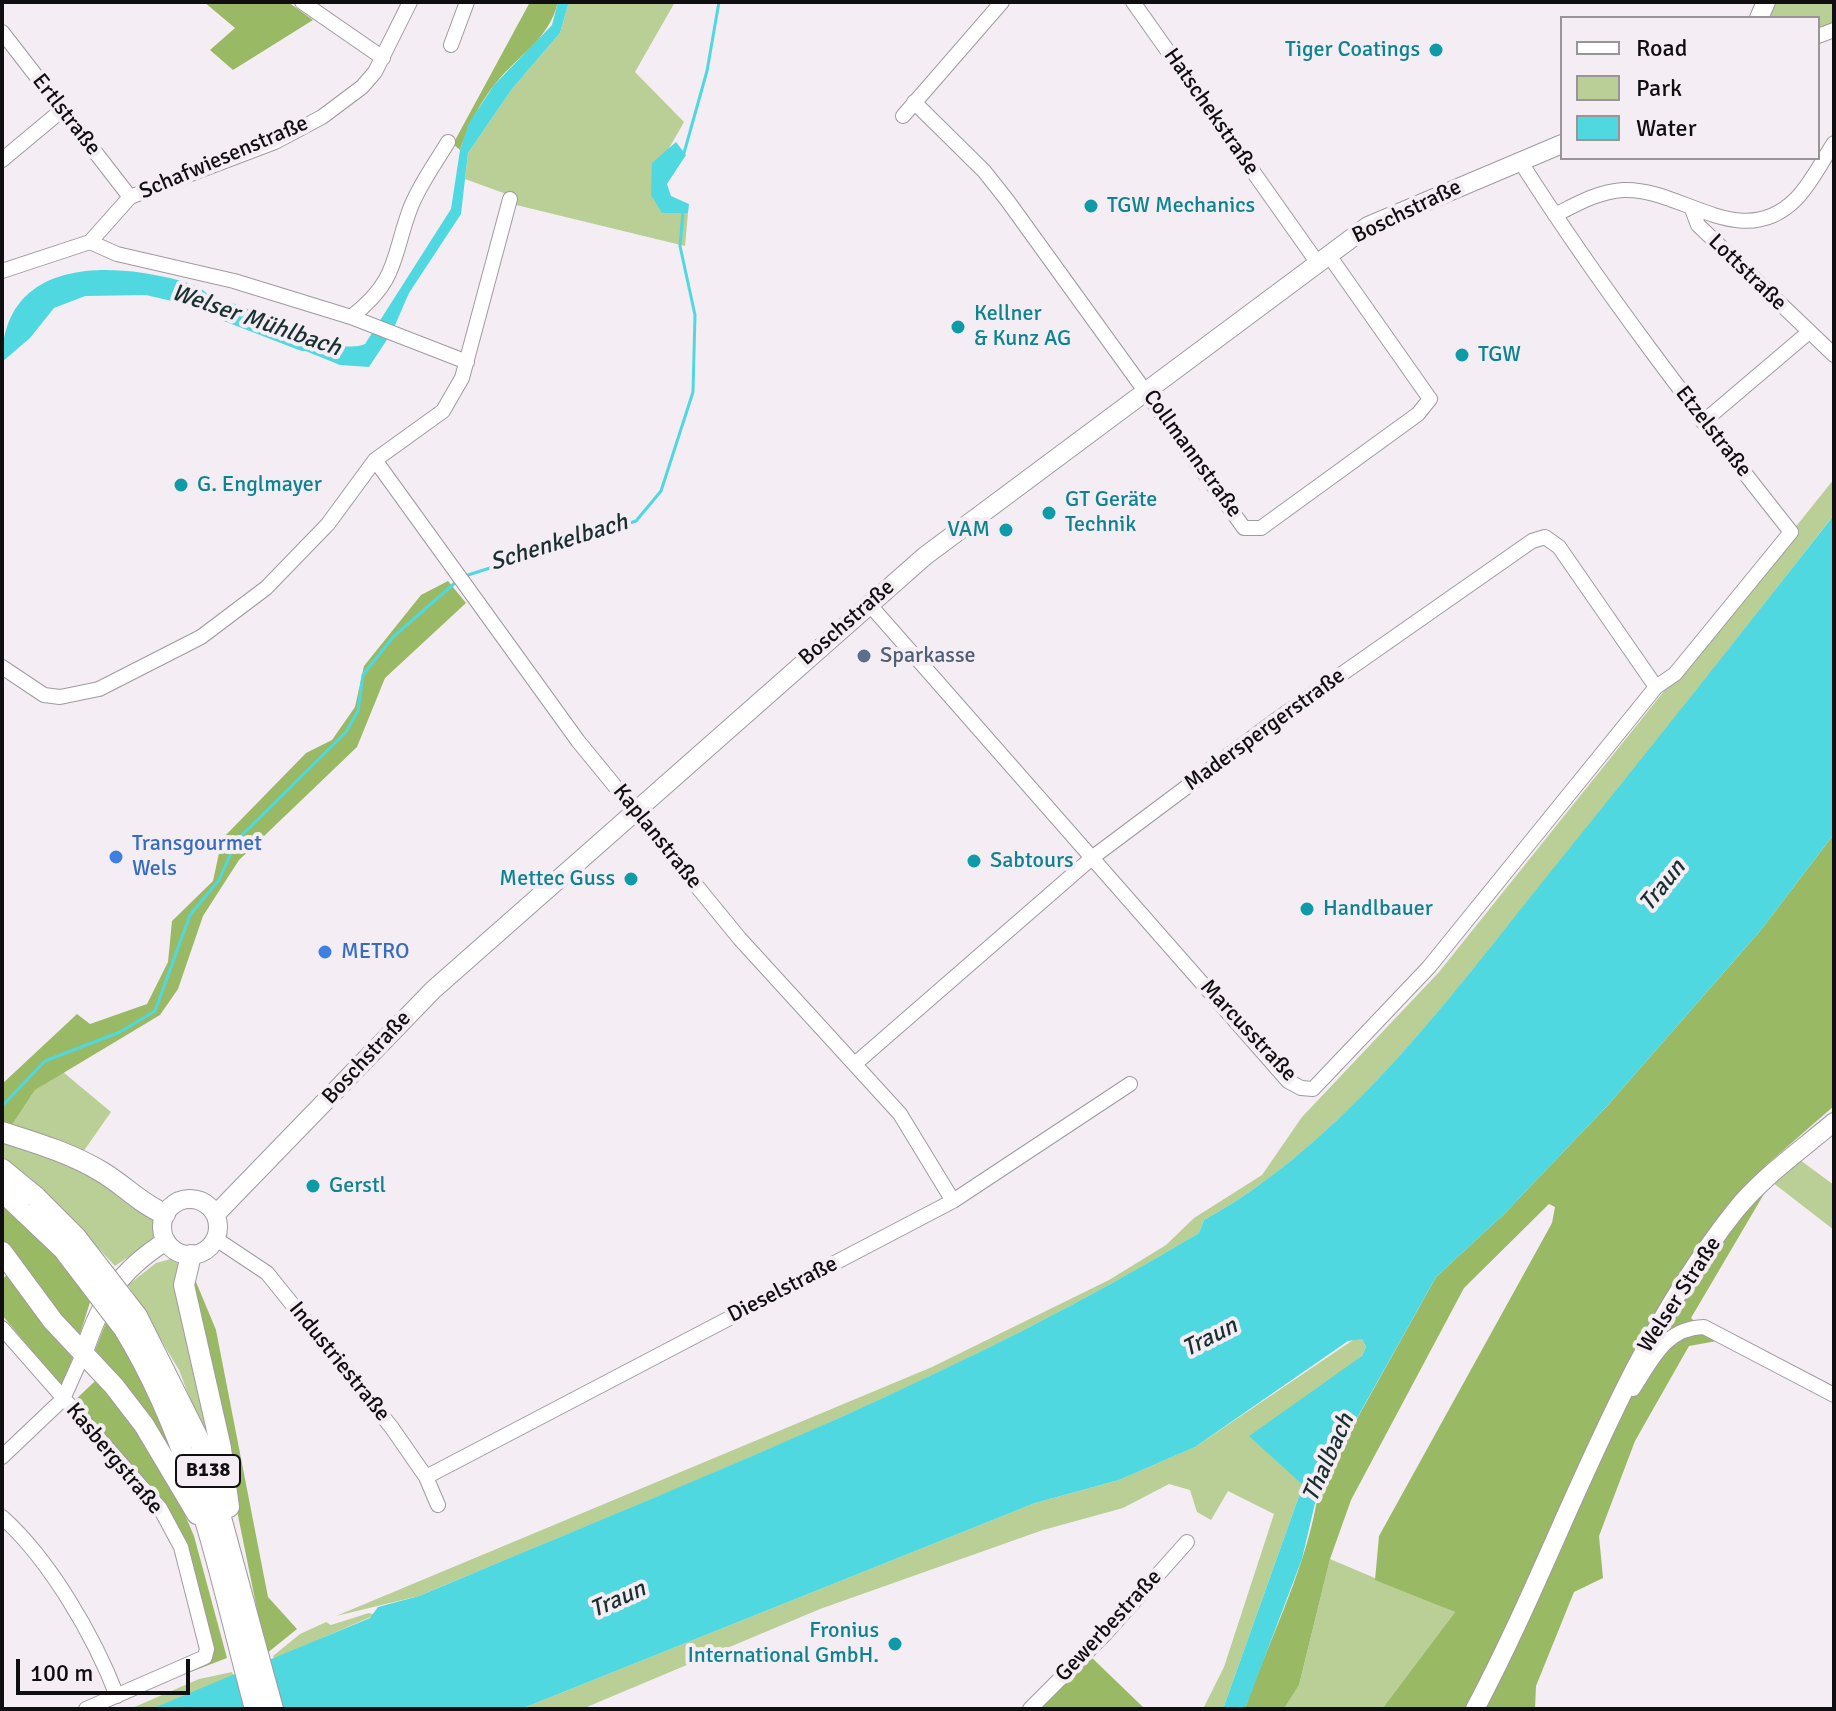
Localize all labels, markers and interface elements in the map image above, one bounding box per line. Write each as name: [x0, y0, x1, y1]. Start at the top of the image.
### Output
legend: [1560, 16, 1820, 160]
text: Road: [1636, 33, 1687, 63]
place label: Tiger Coatings: [1285, 37, 1420, 63]
marker: Tiger Coatings: [1427, 41, 1445, 59]
street label: Hatschekstraße: [1158, 44, 1264, 180]
street label: Ertlstraße: [26, 69, 106, 161]
text: Park: [1636, 73, 1682, 103]
street label: Schafwiesenstraße: [136, 111, 312, 205]
text: Water: [1636, 113, 1696, 143]
street label: Boschstraße: [1348, 174, 1466, 250]
place label: TGW Mechanics: [1107, 193, 1255, 219]
marker: TGW Mechanics: [1082, 197, 1100, 215]
street label: Lottstraße: [1702, 229, 1792, 317]
water label: Welser Mühlbach: [168, 279, 344, 363]
place label: Kellner & Kunz AG: [974, 301, 1071, 352]
marker: Kellner & Kunz AG: [949, 318, 967, 336]
place label: TGW: [1478, 342, 1521, 368]
marker: TGW: [1453, 346, 1471, 364]
street label: Etzelstraße: [1669, 381, 1757, 483]
street label: Collmannstraße: [1137, 385, 1247, 523]
place label: G. Englmayer: [197, 472, 322, 498]
marker: G. Englmayer: [172, 476, 190, 494]
place label: GT Geräte Technik: [1065, 487, 1157, 538]
marker: GT Geräte Technik: [1040, 504, 1058, 522]
water label: Schenkelbach: [487, 508, 631, 578]
place label: VAM: [947, 517, 990, 543]
marker: VAM: [997, 521, 1015, 539]
street label: Boschstraße: [794, 574, 900, 672]
place label: Sparkasse: [880, 643, 976, 669]
marker: Sparkasse: [855, 647, 873, 665]
street label: Maderspergerstraße: [1180, 663, 1350, 797]
street label: Kaplanstraße: [607, 779, 707, 895]
place label: Transgourmet Wels: [132, 831, 262, 882]
marker: Transgourmet Wels: [107, 848, 125, 866]
place label: Sabtours: [990, 848, 1074, 874]
marker: Sabtours: [965, 852, 983, 870]
water label: Traun: [1634, 855, 1692, 917]
place label: Mettec Guss: [499, 866, 615, 892]
marker: Mettec Guss: [622, 870, 640, 888]
place label: Handlbauer: [1323, 896, 1433, 922]
marker: Handlbauer: [1298, 900, 1316, 918]
place label: METRO: [341, 939, 409, 965]
marker: METRO: [316, 943, 334, 961]
street label: Marcusstraße: [1194, 975, 1302, 1087]
street label: Boschstraße: [317, 1006, 417, 1110]
place label: Gerstl: [329, 1173, 386, 1199]
marker: Gerstl: [304, 1177, 322, 1195]
street label: Welser Straße: [1633, 1232, 1727, 1358]
street label: Dieselstraße: [724, 1251, 842, 1329]
street label: Industriestraße: [283, 1297, 395, 1427]
water label: Traun: [1178, 1312, 1242, 1364]
street label: Kasbergstraße: [60, 1398, 168, 1520]
water label: Thalbach: [1297, 1410, 1361, 1506]
road number: B138: [176, 1455, 240, 1487]
street label: Gewerbestraße: [1050, 1565, 1168, 1687]
water label: Traun: [586, 1575, 650, 1625]
place label: Fronius International GmbH.: [687, 1618, 879, 1670]
marker: Fronius International GmbH.: [886, 1635, 904, 1653]
scale bar: [20, 1643, 194, 1693]
text: 100 m: [30, 1658, 93, 1688]

